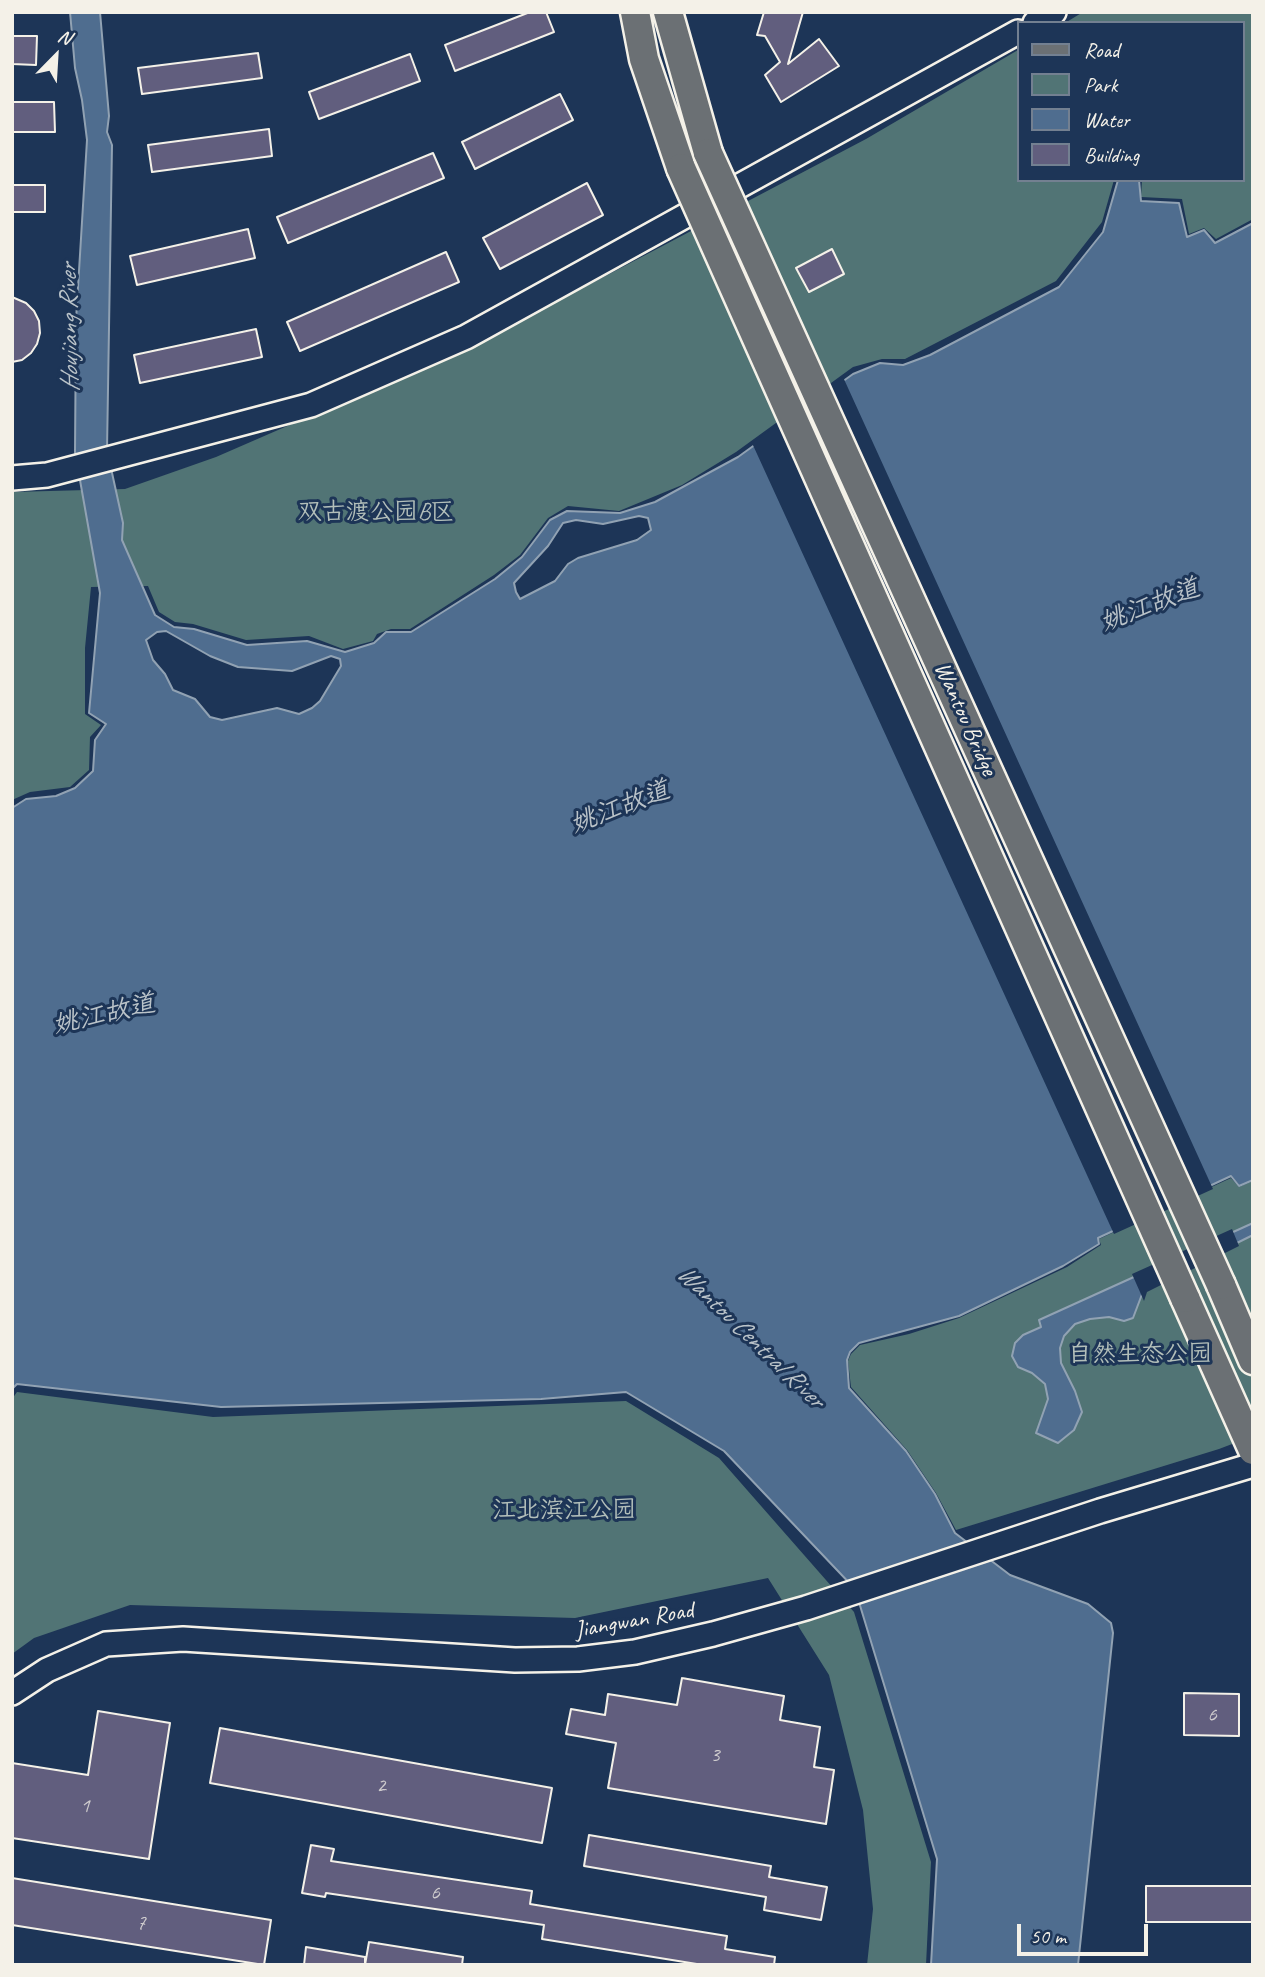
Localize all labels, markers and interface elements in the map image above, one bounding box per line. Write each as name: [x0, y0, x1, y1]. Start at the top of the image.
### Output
north arrow: [21, 21, 91, 91]
legend: [1016, 21, 1244, 182]
text: N: [54, 23, 75, 50]
text: Road: [1084, 37, 1119, 63]
text: Park: [1084, 72, 1117, 98]
text: Water: [1084, 107, 1130, 133]
text: Building: [1084, 142, 1139, 168]
water label: Houjiang River: [53, 264, 87, 392]
park label: 双古渡公园B区: [298, 499, 454, 527]
water label: 姚江故道: [1096, 573, 1204, 639]
street label: Wantou Bridge: [927, 658, 1003, 780]
water label: 姚江故道: [566, 775, 674, 841]
water label: 姚江故道: [50, 988, 158, 1042]
water label: Wantou Central River: [670, 1259, 830, 1415]
park label: 自然生态公园: [1068, 1341, 1212, 1369]
park label: 江北滨江公园: [492, 1497, 636, 1525]
street label: Jiangwan Road: [572, 1596, 696, 1646]
house number: 6: [1207, 1702, 1217, 1728]
house number: 3: [710, 1742, 720, 1768]
house number: 2: [376, 1773, 386, 1799]
house number: 1: [80, 1793, 90, 1819]
house number: 6: [430, 1880, 440, 1906]
house number: 7: [136, 1910, 146, 1936]
scale bar: [1020, 1910, 1151, 1954]
text: 50 m: [1030, 1923, 1066, 1949]

